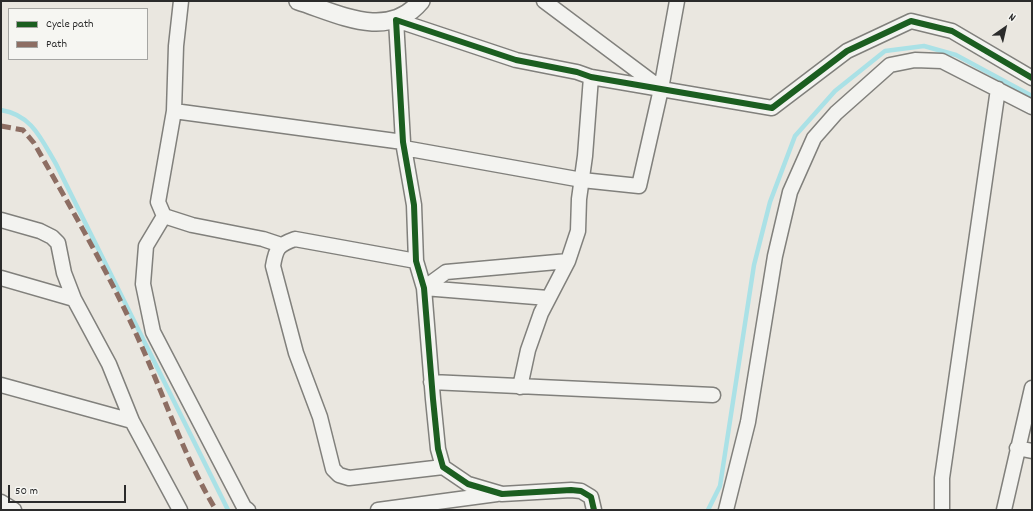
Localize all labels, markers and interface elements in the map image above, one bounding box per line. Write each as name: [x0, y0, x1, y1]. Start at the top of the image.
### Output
legend: [8, 8, 148, 60]
north arrow: [985, 8, 1025, 48]
text: N: [1005, 10, 1018, 26]
text: Cycle path: [46, 16, 94, 33]
text: Path: [46, 36, 67, 53]
scale bar: [10, 477, 128, 503]
text: 50 m: [15, 483, 38, 500]

